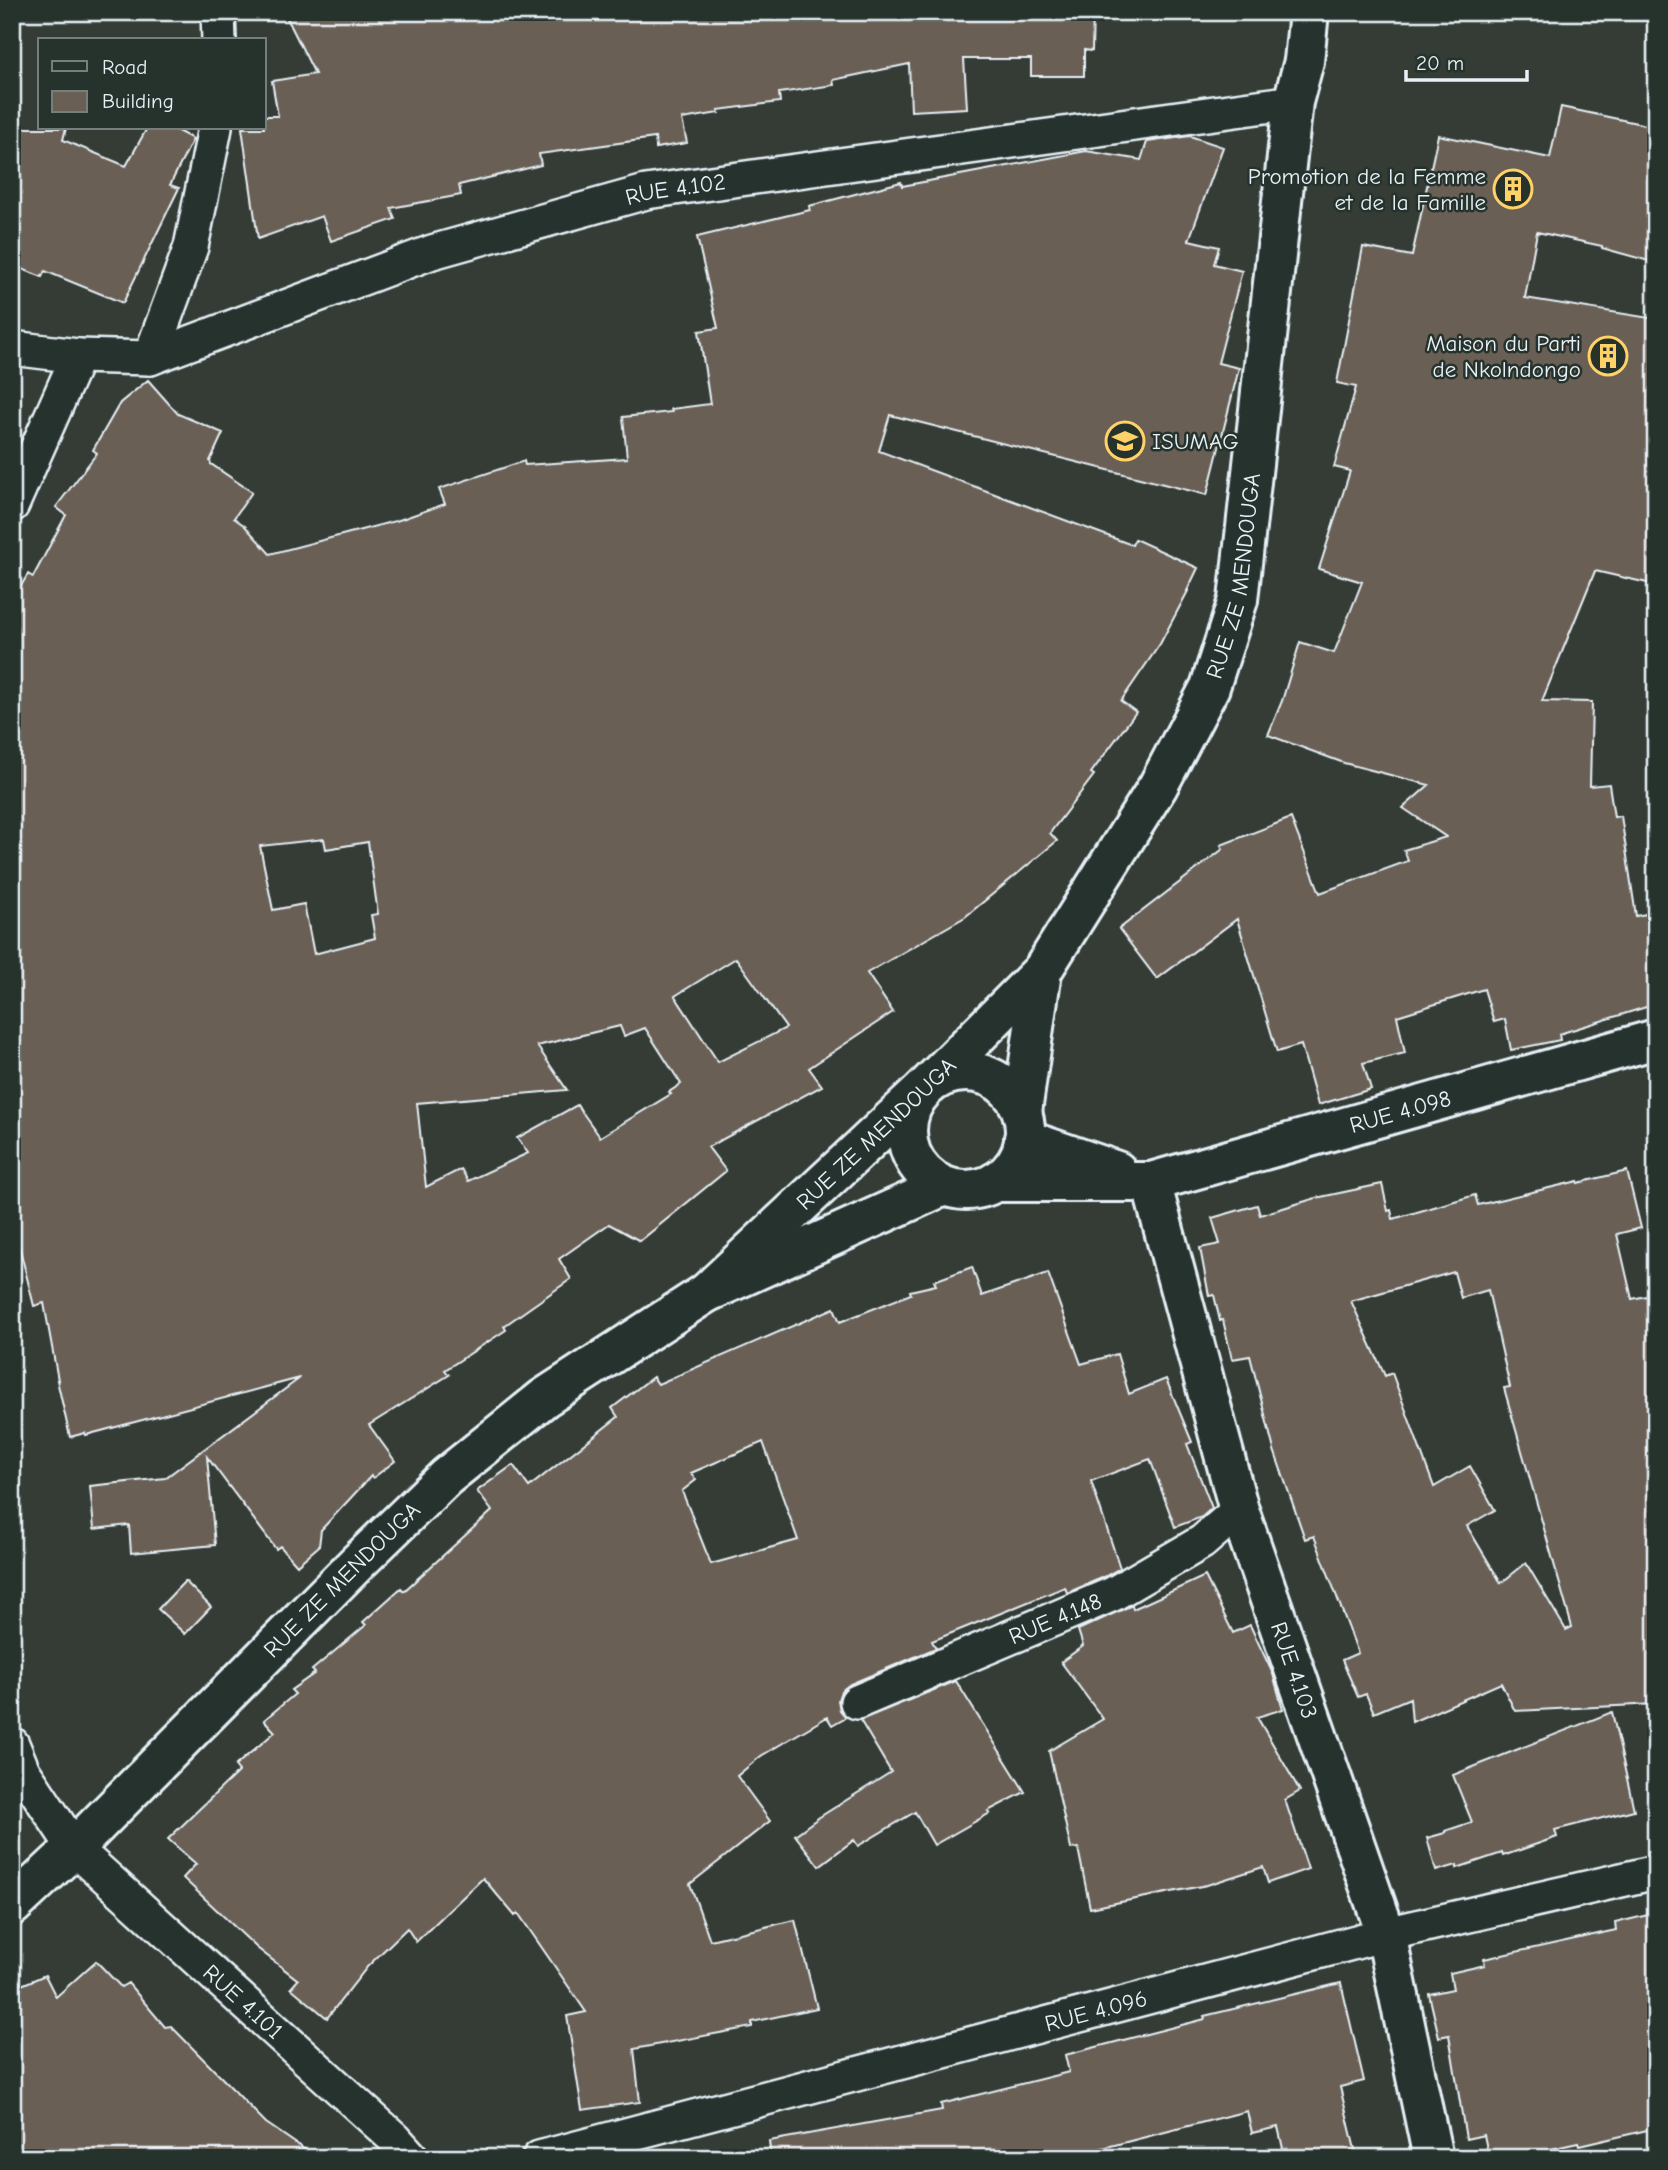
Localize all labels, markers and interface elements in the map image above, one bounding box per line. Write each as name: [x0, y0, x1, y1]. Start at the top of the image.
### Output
legend: [38, 38, 266, 130]
scale bar: [1406, 38, 1526, 82]
text: 20 m: [1416, 51, 1464, 75]
text: Road: [102, 55, 147, 79]
text: Building: [102, 89, 174, 113]
place label: Promotion de la Femme et de la Famille: [1248, 163, 1486, 216]
street label: RUE 4.102: [622, 168, 727, 211]
building icon: Promotion de la Femme et de la Famille: [1492, 168, 1534, 210]
place label: Maison du Parti de Nkolndongo: [1426, 330, 1581, 383]
building icon: Maison du Parti de Nkolndongo: [1587, 335, 1629, 377]
school or university icon: ISUMAG: [1104, 420, 1146, 462]
place label: ISUMAG: [1152, 428, 1239, 455]
street label: RUE ZE MENDOUGA: [1201, 472, 1266, 682]
street label: RUE ZE MENDOUGA: [791, 1052, 962, 1216]
street label: RUE 4.098: [1347, 1085, 1454, 1139]
street label: RUE ZE MENDOUGA: [258, 1497, 426, 1663]
street label: RUE 4.148: [1005, 1587, 1106, 1650]
street label: RUE 4.103: [1265, 1618, 1323, 1722]
street label: RUE 4.101: [198, 1959, 288, 2045]
street label: RUE 4.096: [1042, 1985, 1150, 2038]

